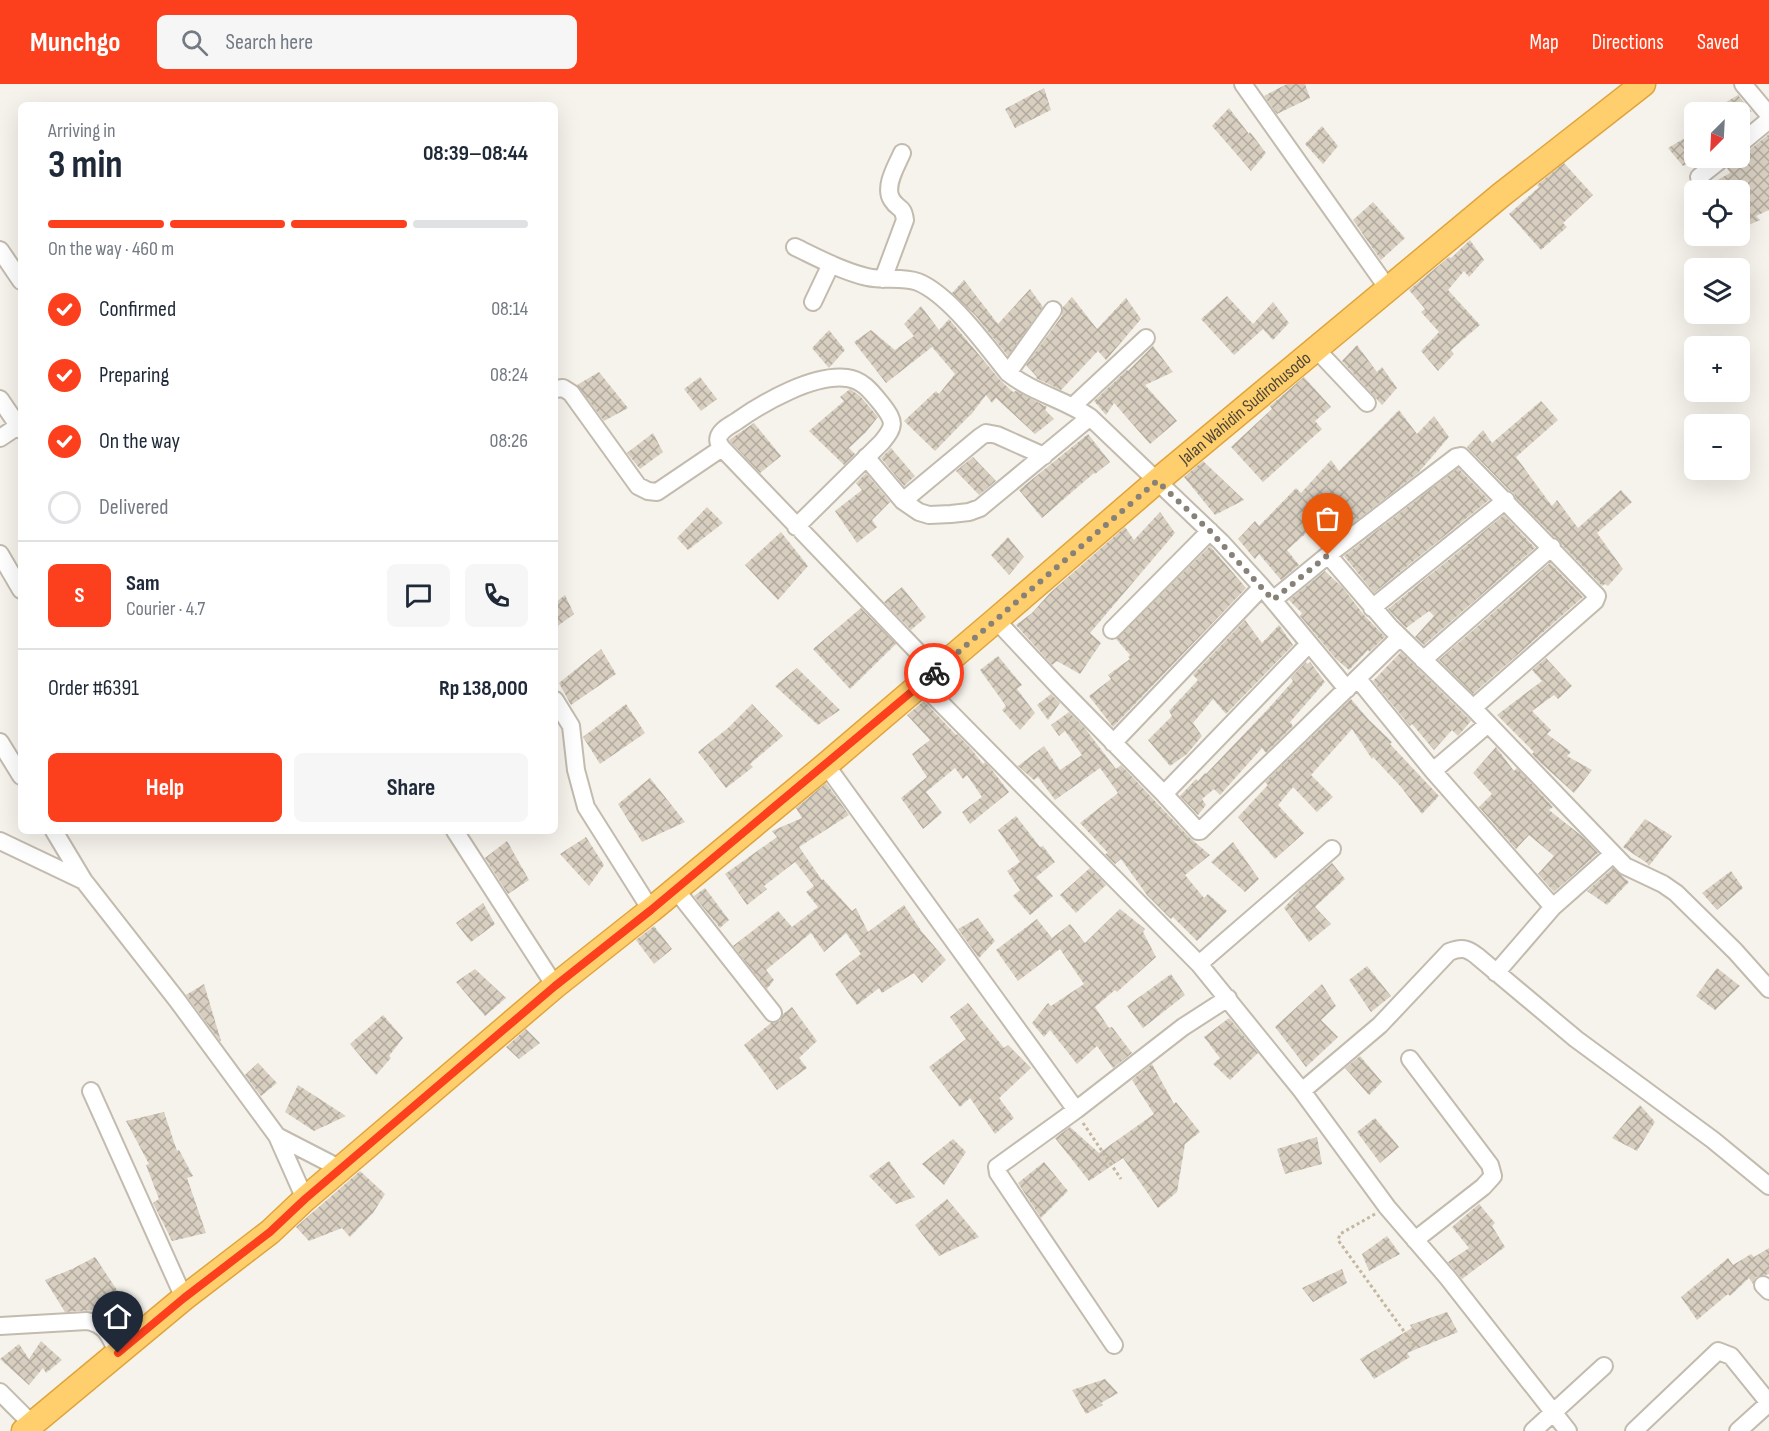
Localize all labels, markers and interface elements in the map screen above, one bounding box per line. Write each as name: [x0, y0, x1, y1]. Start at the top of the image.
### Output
search box: [157, 15, 577, 69]
text: Munchgo: [30, 26, 121, 59]
icon: search: [178, 26, 211, 59]
text: Search here: [226, 29, 313, 56]
text: Map: [1529, 30, 1559, 55]
text: Directions: [1592, 30, 1664, 55]
text: Saved: [1697, 30, 1739, 55]
north arrow: [1684, 102, 1750, 168]
map controls: [1684, 102, 1750, 480]
text: Arriving in: [48, 119, 116, 143]
text: 08:39–08:44: [423, 140, 528, 167]
text: 3 min: [48, 142, 123, 189]
button: locate: [1684, 180, 1750, 246]
text: On the way · 460 m: [48, 237, 174, 261]
button: layers: [1684, 258, 1750, 324]
icon: check: [48, 293, 81, 326]
text: Confirmed: [99, 296, 176, 323]
text: 08:14: [491, 297, 528, 321]
button: +: [1684, 336, 1750, 402]
street label: Jalan Wahidin Sudirohusodo: [1174, 348, 1315, 470]
icon: check: [48, 359, 81, 392]
text: Preparing: [99, 362, 169, 389]
text: 08:24: [490, 363, 528, 387]
button: −: [1684, 414, 1750, 480]
icon: check: [48, 425, 81, 458]
text: On the way: [99, 428, 180, 455]
text: 08:26: [490, 429, 528, 453]
pin: [1302, 493, 1353, 555]
text: Delivered: [99, 494, 168, 521]
icon: bag: [1311, 502, 1344, 535]
button: chat: [387, 564, 450, 627]
button: phone: [465, 564, 528, 627]
text: Sam: [126, 570, 160, 597]
text: S: [75, 582, 84, 609]
text: Courier · 4.7: [126, 597, 205, 621]
courier: [904, 643, 964, 703]
icon: bike: [918, 657, 951, 690]
text: Order #6391: [48, 675, 139, 702]
text: Rp 138,000: [439, 675, 528, 702]
button: Help: [48, 753, 282, 822]
button: Share: [294, 753, 528, 822]
pin: [92, 1291, 143, 1353]
icon: home: [101, 1300, 134, 1333]

